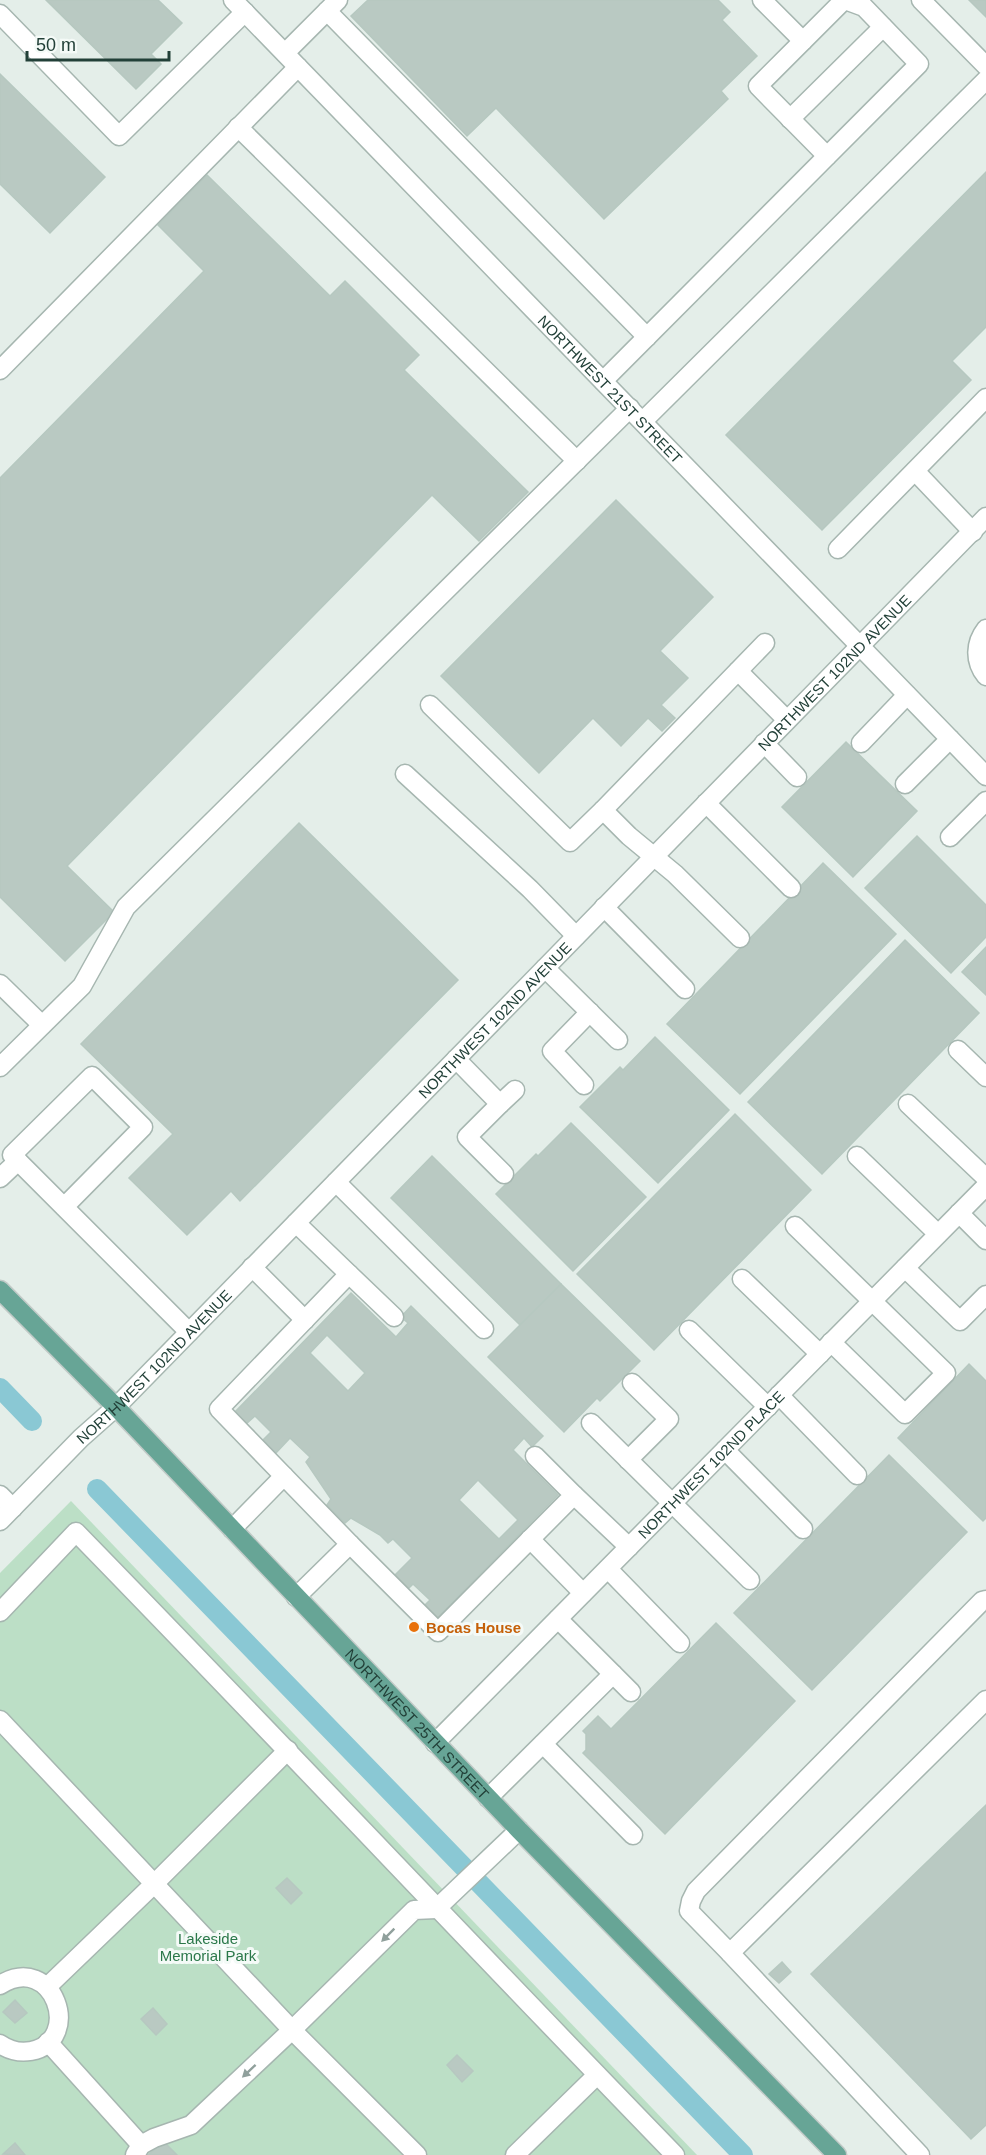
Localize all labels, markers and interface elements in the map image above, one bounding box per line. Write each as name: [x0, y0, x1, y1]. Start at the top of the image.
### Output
scale bar: [27, 24, 170, 62]
text: 50 m: [36, 35, 76, 55]
street label: NORTHWEST 21ST STREET: [535, 312, 686, 466]
street label: NORTHWEST 102ND AVENUE: [754, 591, 914, 754]
street label: NORTHWEST 102ND AVENUE: [415, 939, 574, 1101]
street label: NORTHWEST 102ND AVENUE: [73, 1286, 234, 1447]
street label: NORTHWEST 102ND PLACE: [634, 1387, 787, 1542]
place label: Bocas House: [426, 1619, 521, 1636]
marker: Bocas House: [407, 1620, 421, 1634]
street label: NORTHWEST 25TH STREET: [342, 1645, 493, 1802]
one-way arrow: [382, 1928, 396, 1942]
park label: Lakeside Memorial Park: [160, 1930, 257, 1964]
one-way arrow: [241, 2064, 256, 2078]

